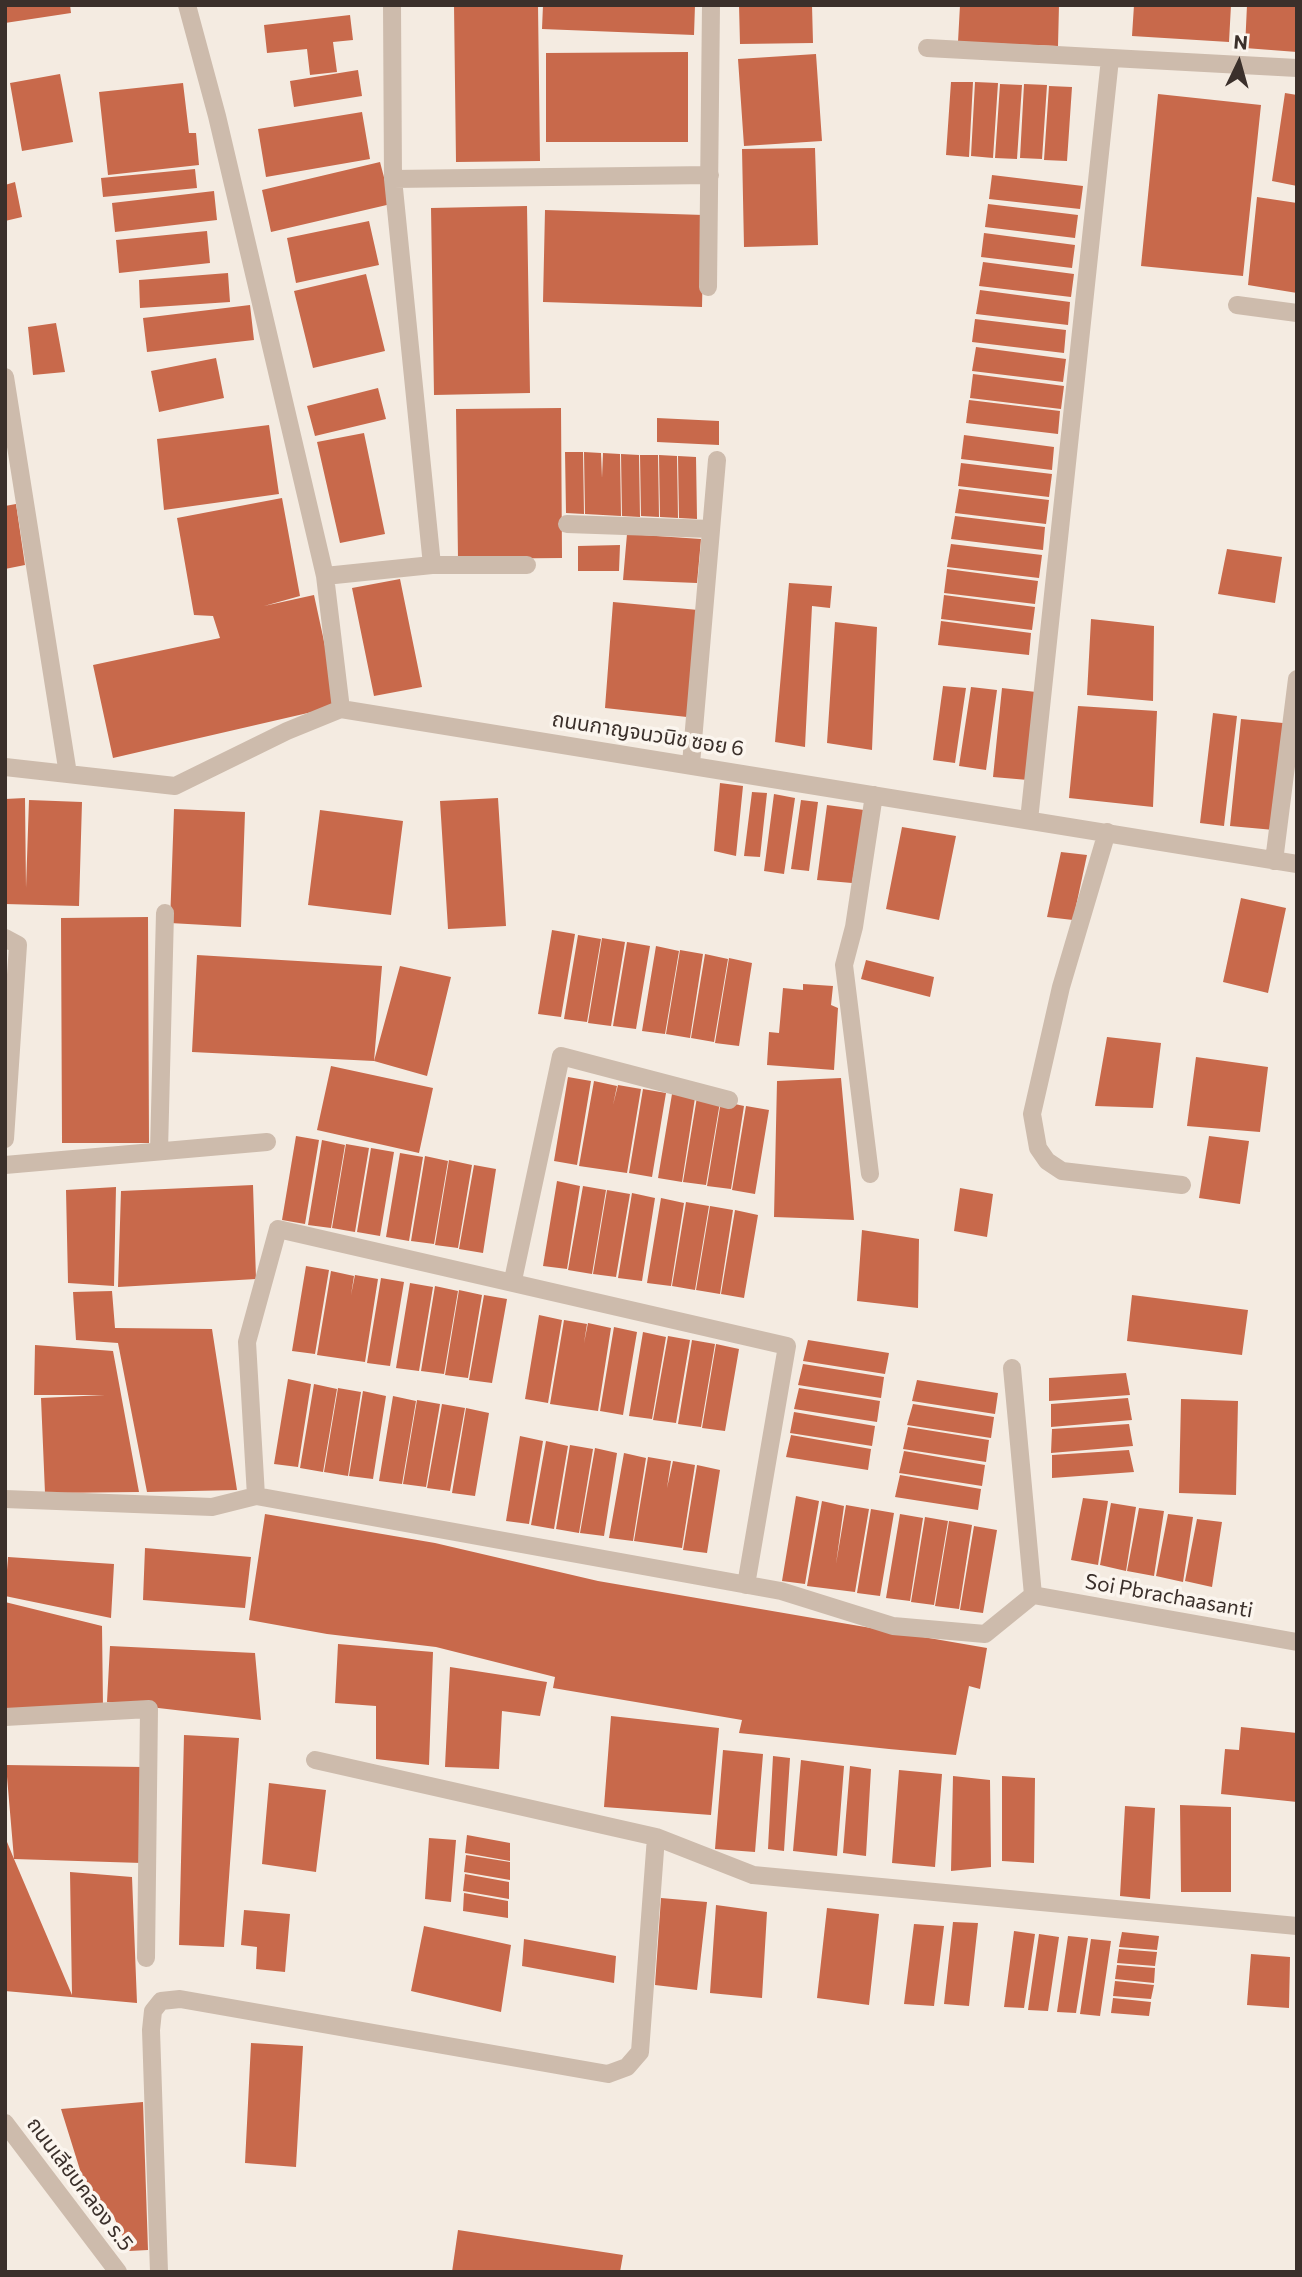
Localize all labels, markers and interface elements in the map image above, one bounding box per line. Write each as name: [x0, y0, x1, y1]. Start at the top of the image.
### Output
north arrow: [1204, 28, 1274, 98]
text: N: [1233, 30, 1249, 54]
street label: ถนนกาญจนวนิช ซอย 6: [550, 706, 746, 762]
street label: Soi Pbrachaasanti: [1083, 1569, 1255, 1623]
street label: ถนนเลียบคลอง ร.5: [21, 2112, 139, 2256]

